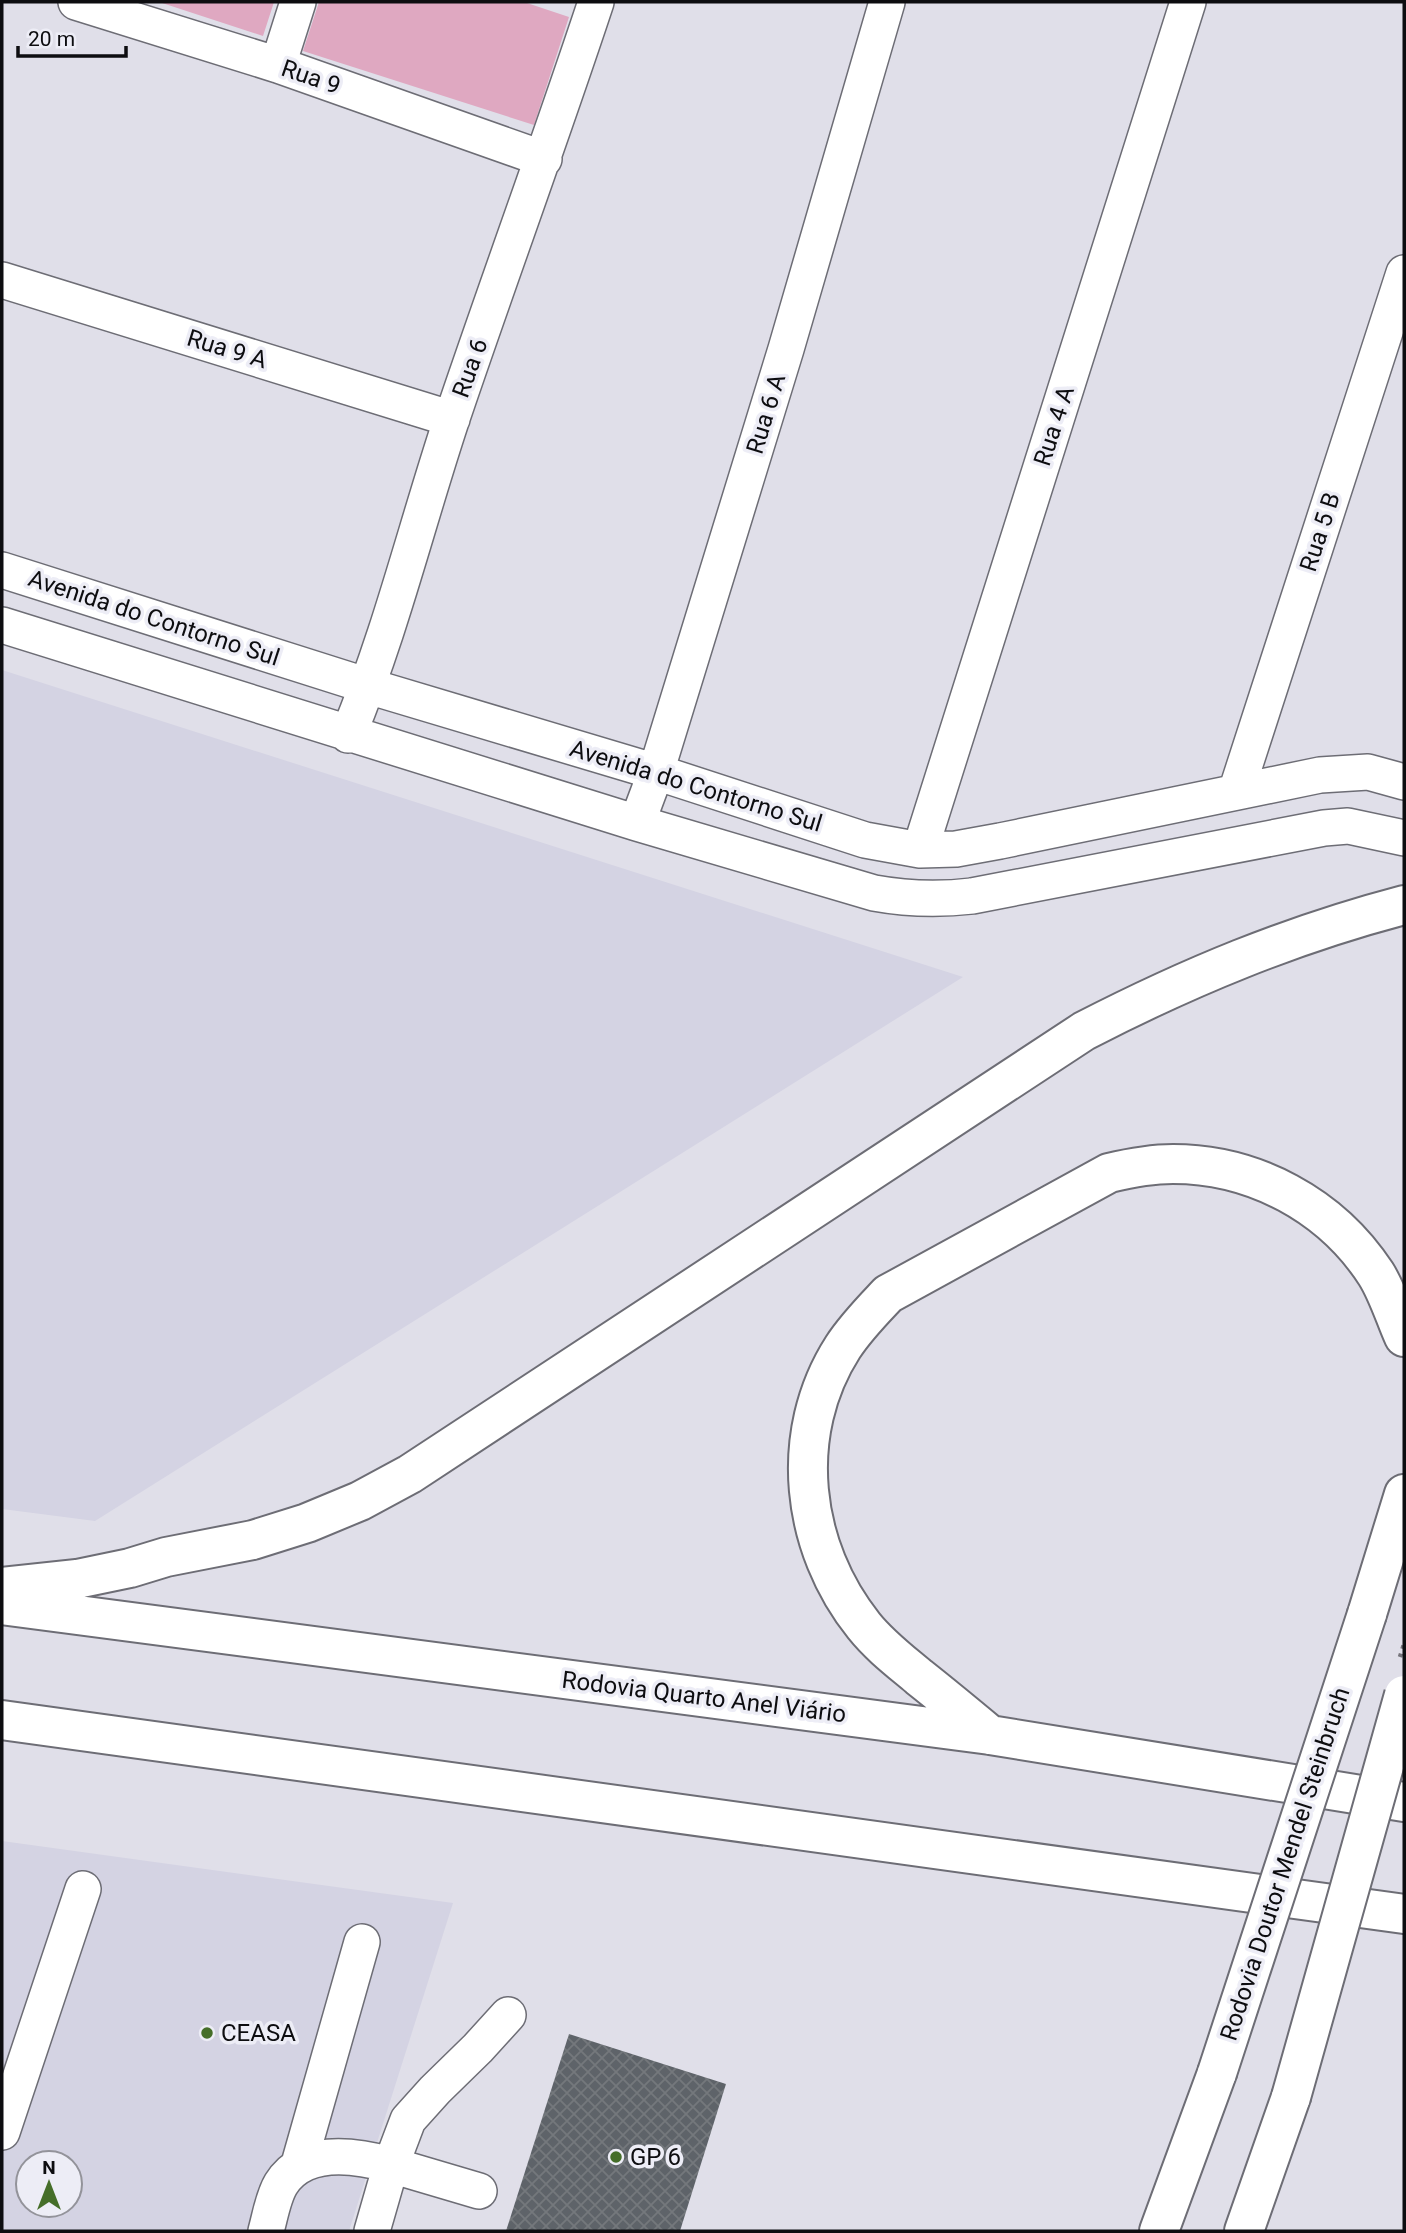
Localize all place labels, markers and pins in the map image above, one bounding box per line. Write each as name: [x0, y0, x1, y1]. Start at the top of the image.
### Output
place label: CEASA: [221, 2019, 296, 2047]
marker: CEASA: [199, 2025, 215, 2041]
place label: GP 6: [630, 2143, 681, 2171]
marker: GP 6: [608, 2149, 624, 2165]

